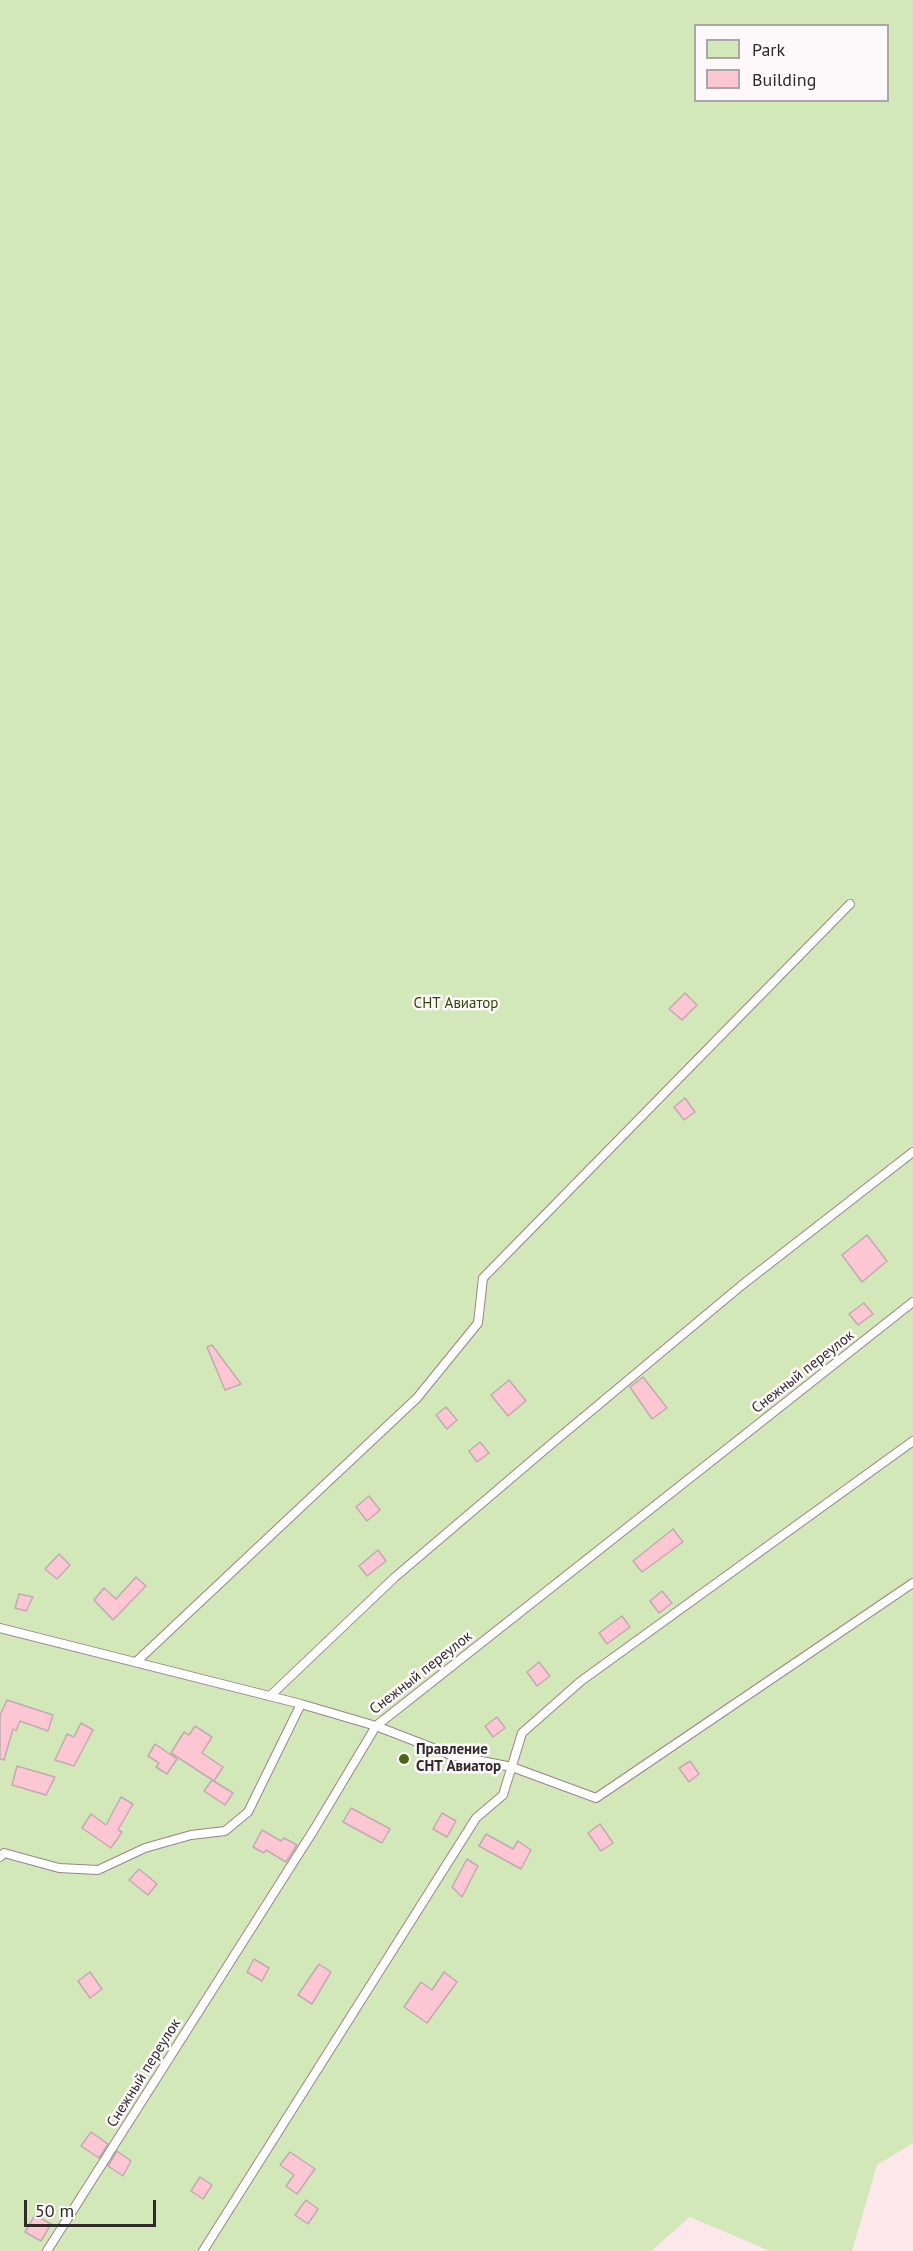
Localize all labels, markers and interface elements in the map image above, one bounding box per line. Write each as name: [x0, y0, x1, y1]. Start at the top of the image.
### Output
legend: [694, 24, 889, 102]
text: Park: [752, 38, 785, 61]
text: Building: [752, 68, 816, 91]
park label: СНТ Авиатор: [414, 995, 498, 1013]
street label: Снежный переулок: [748, 1326, 858, 1418]
street label: Снежный переулок: [366, 1627, 476, 1719]
place label: Правление СНТ Авиатор: [416, 1741, 501, 1776]
marker: Правление СНТ Авиатор: [397, 1752, 411, 1766]
street label: Снежный переулок: [103, 2015, 185, 2131]
scale bar: [27, 2188, 159, 2226]
text: 50 m: [35, 2199, 74, 2222]

